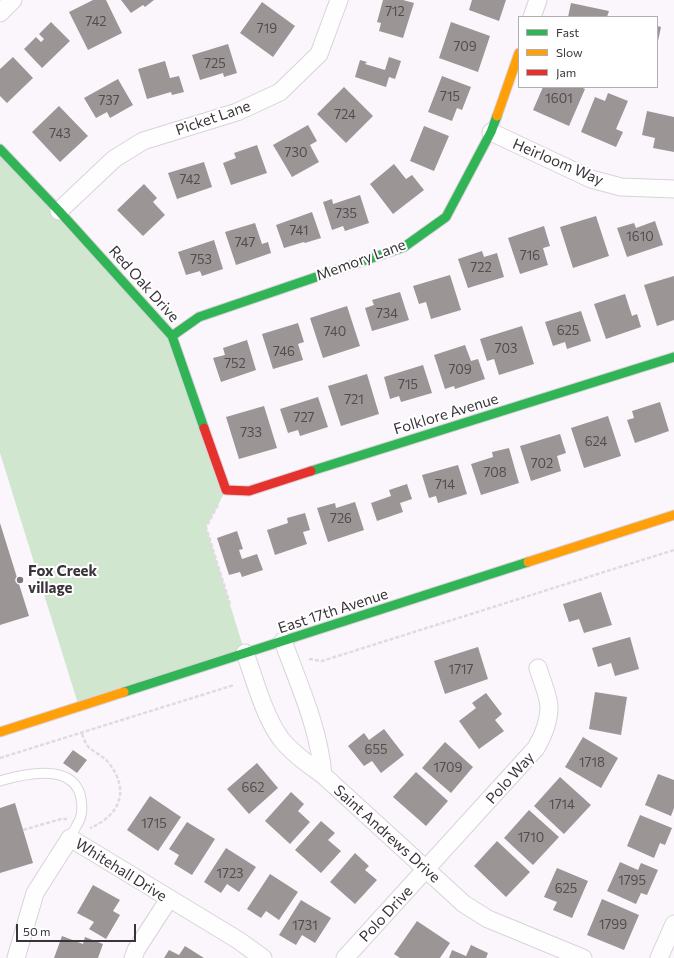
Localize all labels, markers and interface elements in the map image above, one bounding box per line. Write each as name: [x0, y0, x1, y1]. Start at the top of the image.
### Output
house number: 712: [385, 4, 405, 20]
house number: 742: [86, 14, 106, 30]
legend: [518, 16, 658, 88]
house number: 719: [257, 21, 277, 37]
text: Fast: [556, 25, 579, 39]
house number: 709: [453, 39, 477, 55]
text: Slow: [556, 45, 583, 59]
house number: 725: [204, 56, 226, 72]
text: Jam: [556, 65, 576, 79]
house number: 715: [440, 89, 460, 105]
house number: 1601: [545, 91, 573, 107]
house number: 737: [98, 93, 120, 109]
street label: Picket Lane: [173, 97, 253, 139]
house number: 724: [334, 107, 356, 123]
house number: 743: [49, 126, 71, 142]
street label: Heirloom Way: [510, 135, 606, 189]
house number: 730: [285, 145, 307, 161]
house number: 742: [180, 172, 200, 188]
house number: 735: [335, 206, 357, 222]
house number: 741: [289, 223, 309, 239]
house number: 1610: [626, 229, 654, 245]
house number: 747: [235, 235, 255, 251]
street label: Memory Lane: [314, 235, 408, 285]
street label: Red Oak Drive: [105, 242, 183, 326]
house number: 716: [520, 248, 540, 264]
house number: 753: [190, 252, 212, 268]
house number: 722: [470, 260, 492, 276]
house number: 734: [376, 306, 398, 322]
house number: 625: [557, 323, 579, 339]
house number: 740: [324, 324, 346, 340]
house number: 703: [495, 341, 517, 357]
house number: 746: [273, 344, 295, 360]
house number: 752: [224, 356, 246, 372]
house number: 709: [448, 362, 472, 378]
house number: 715: [398, 377, 418, 393]
street label: Folklore Avenue: [392, 390, 500, 438]
house number: 721: [344, 392, 364, 408]
house number: 727: [294, 410, 314, 426]
house number: 733: [240, 425, 262, 441]
house number: 624: [585, 434, 607, 450]
house number: 702: [531, 456, 553, 472]
house number: 708: [483, 465, 507, 481]
house number: 714: [435, 477, 455, 493]
house number: 726: [330, 511, 352, 527]
place label: Fox Creek village: [28, 562, 97, 597]
marker: Fox Creek village: [15, 575, 25, 585]
street label: East 17th Avenue: [276, 585, 390, 637]
house number: 1717: [449, 662, 473, 678]
house number: 655: [365, 742, 387, 758]
street label: Polo Way: [482, 748, 538, 808]
house number: 1718: [579, 755, 605, 771]
house number: 1709: [434, 760, 462, 776]
house number: 662: [242, 780, 264, 796]
street label: Saint Andrews Drive: [330, 781, 444, 887]
house number: 1714: [549, 797, 575, 813]
house number: 1715: [141, 816, 167, 832]
house number: 1710: [518, 830, 544, 846]
street label: Whitehall Drive: [72, 835, 170, 905]
house number: 1723: [216, 866, 244, 882]
house number: 1795: [618, 873, 646, 889]
house number: 625: [555, 881, 577, 897]
street label: Polo Drive: [356, 882, 416, 946]
scale bar: [18, 916, 138, 942]
house number: 1799: [599, 917, 627, 933]
house number: 1731: [292, 918, 318, 934]
text: 50 m: [23, 924, 51, 938]

